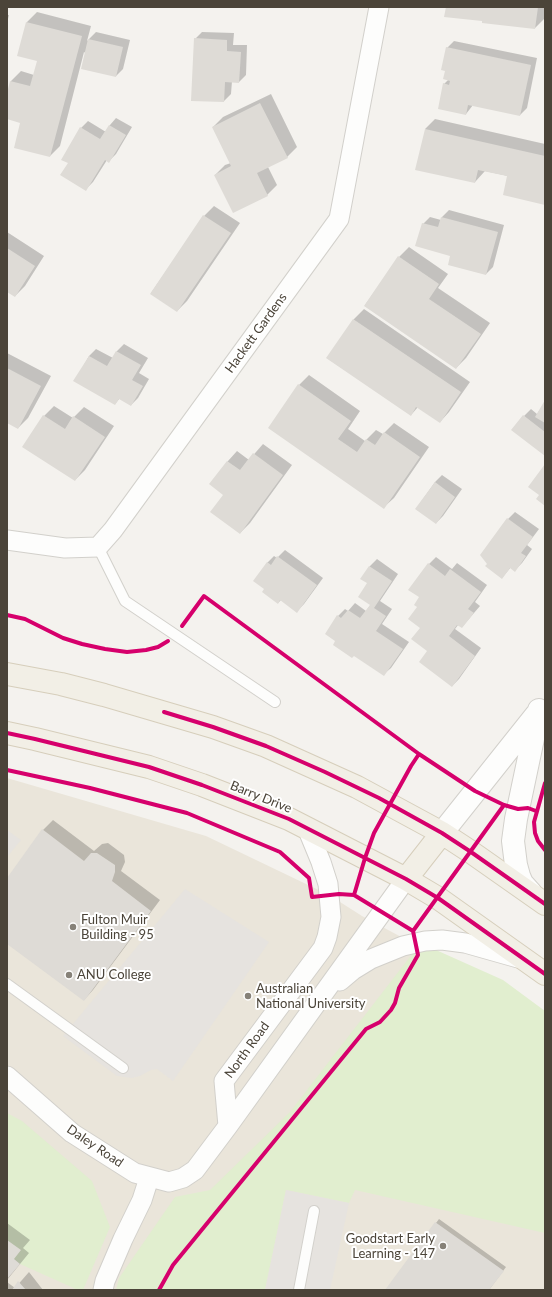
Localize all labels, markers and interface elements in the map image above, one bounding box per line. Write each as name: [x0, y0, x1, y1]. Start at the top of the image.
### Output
street label: Hackett Gardens: [222, 290, 290, 376]
street label: Barry Drive: [228, 778, 294, 816]
place label: Fulton Muir Building - 95: [81, 912, 154, 943]
marker: Fulton Muir Building - 95: [68, 922, 78, 932]
place label: ANU College: [77, 967, 151, 983]
marker: ANU College: [64, 970, 74, 980]
place label: Australian National University: [256, 981, 366, 1012]
marker: Australian National University: [243, 991, 253, 1001]
street label: North Road: [221, 1019, 273, 1081]
street label: Daley Road: [64, 1121, 126, 1171]
place label: Goodstart Early Learning - 147: [346, 1231, 435, 1262]
marker: Goodstart Early Learning - 147: [438, 1241, 448, 1251]

